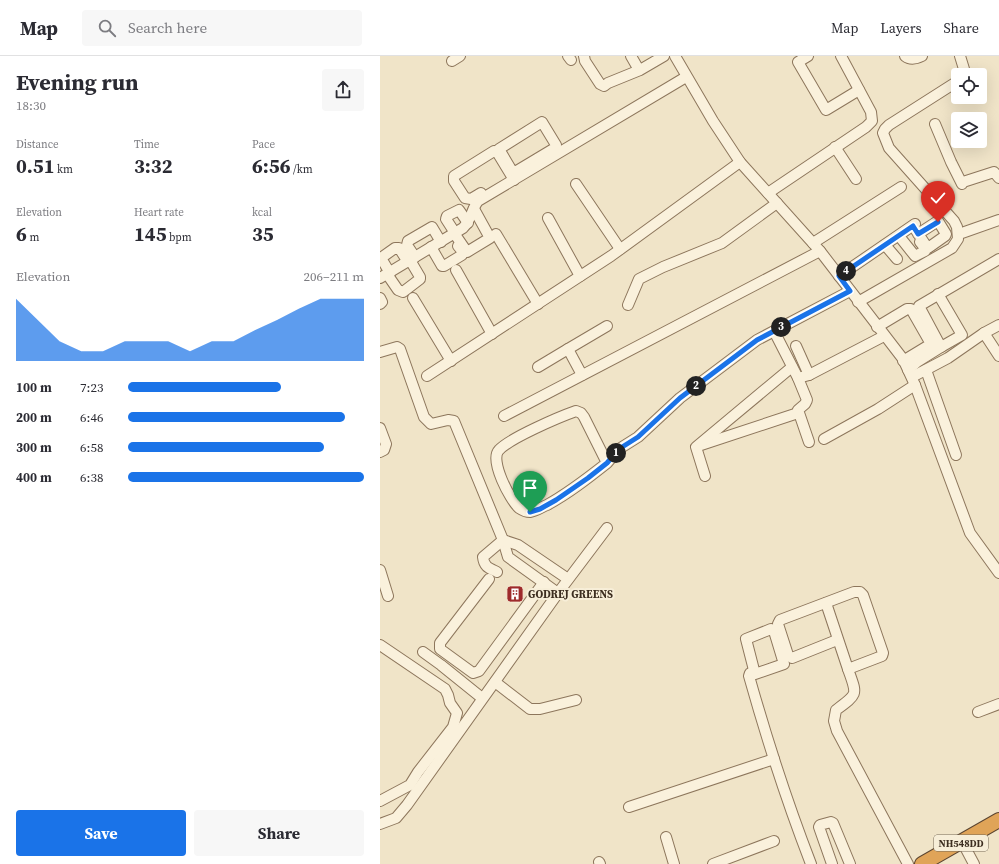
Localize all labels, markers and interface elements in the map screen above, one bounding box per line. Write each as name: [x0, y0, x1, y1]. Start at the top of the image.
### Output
search box: [82, 10, 362, 46]
text: Map: [20, 15, 58, 41]
icon: search: [96, 17, 118, 39]
text: Search here: [128, 17, 207, 38]
text: Map: [831, 18, 858, 38]
text: Layers: [880, 18, 922, 38]
text: Share: [944, 18, 979, 38]
text: Evening run: [16, 67, 139, 97]
map controls: [951, 68, 987, 148]
button: locate: [951, 68, 987, 104]
button: share: [322, 69, 364, 111]
text: 18:30: [16, 97, 46, 114]
button: layers: [951, 112, 987, 148]
text: Distance: [16, 137, 59, 152]
text: Time: [134, 137, 159, 152]
text: Pace: [252, 137, 275, 152]
text: 0.51: [16, 152, 55, 180]
text: 3:32: [134, 152, 173, 180]
text: 6:56: [252, 152, 291, 180]
text: km: [55, 162, 73, 177]
text: /km: [291, 162, 313, 177]
pin: [921, 181, 955, 222]
icon: check: [927, 187, 949, 209]
text: Elevation: [16, 205, 62, 220]
text: Heart rate: [134, 205, 184, 220]
text: kcal: [252, 205, 272, 220]
text: 6: [16, 220, 27, 248]
text: 145: [134, 220, 167, 248]
text: 35: [252, 220, 274, 248]
text: m: [27, 230, 39, 245]
text: bpm: [167, 230, 192, 245]
pin: 4: [836, 261, 856, 281]
text: 4: [843, 263, 849, 278]
text: Elevation: [16, 268, 70, 285]
text: 206–211 m: [304, 268, 364, 285]
pin: 3: [771, 317, 791, 337]
text: 3: [778, 319, 784, 334]
pin: 2: [686, 376, 706, 396]
text: 2: [693, 378, 699, 393]
text: 100 m: [16, 379, 52, 396]
text: 7:23: [80, 379, 103, 396]
text: 200 m: [16, 409, 52, 426]
text: 6:46: [80, 409, 103, 426]
text: 300 m: [16, 439, 52, 456]
text: 6:58: [80, 439, 103, 456]
pin: 1: [606, 443, 626, 463]
text: 1: [613, 445, 619, 460]
text: 400 m: [16, 469, 52, 486]
text: 6:38: [80, 469, 103, 486]
pin: [513, 471, 547, 512]
icon: arrive: [519, 477, 541, 499]
building icon: GODREJ GREENS: [505, 584, 525, 604]
place label: GODREJ GREENS: [528, 587, 613, 602]
button: Save: [16, 810, 186, 856]
button: Share: [194, 810, 364, 856]
road number: NH548DD: [934, 835, 988, 851]

